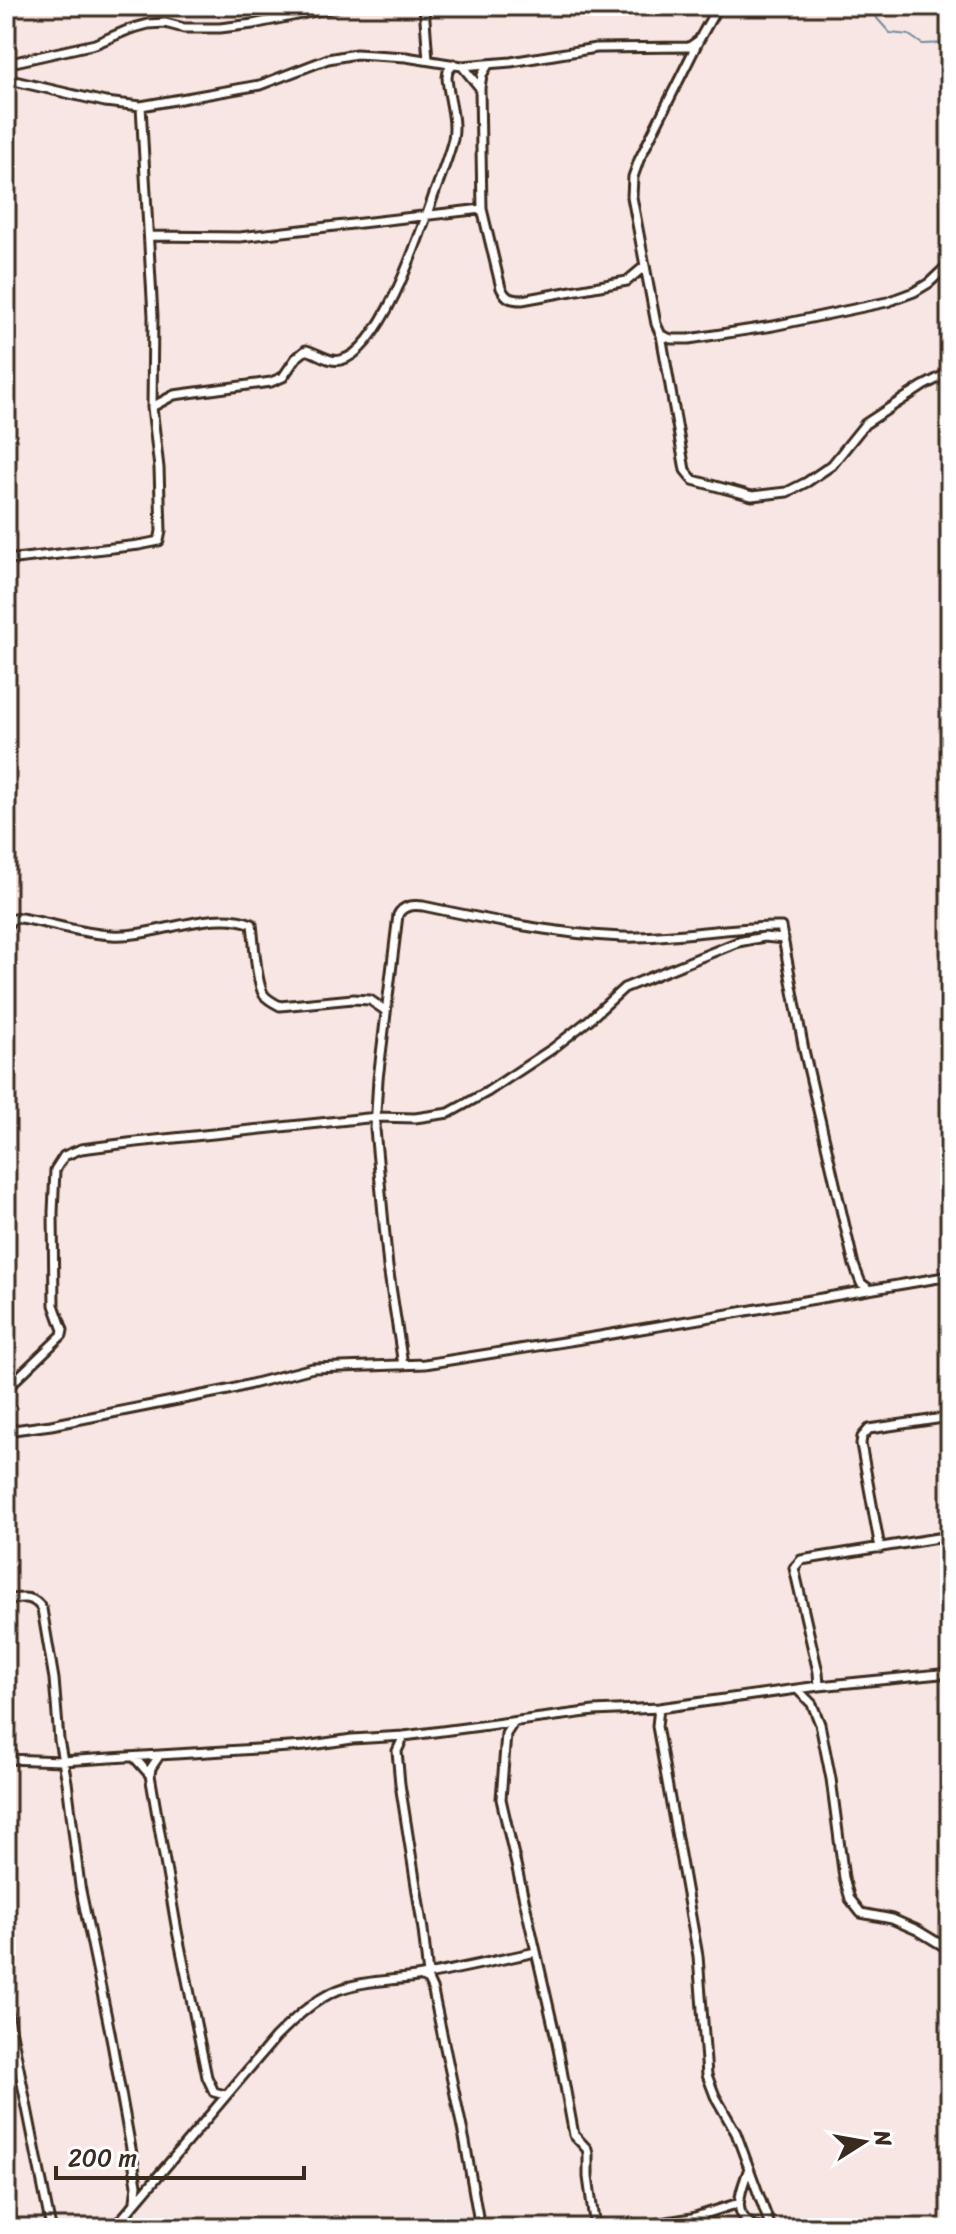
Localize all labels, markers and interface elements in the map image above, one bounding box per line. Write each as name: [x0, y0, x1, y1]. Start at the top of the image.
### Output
north arrow: [824, 2102, 904, 2182]
text: N: [862, 2126, 904, 2150]
scale bar: [56, 2130, 304, 2180]
text: 200 m: [68, 2137, 137, 2179]

